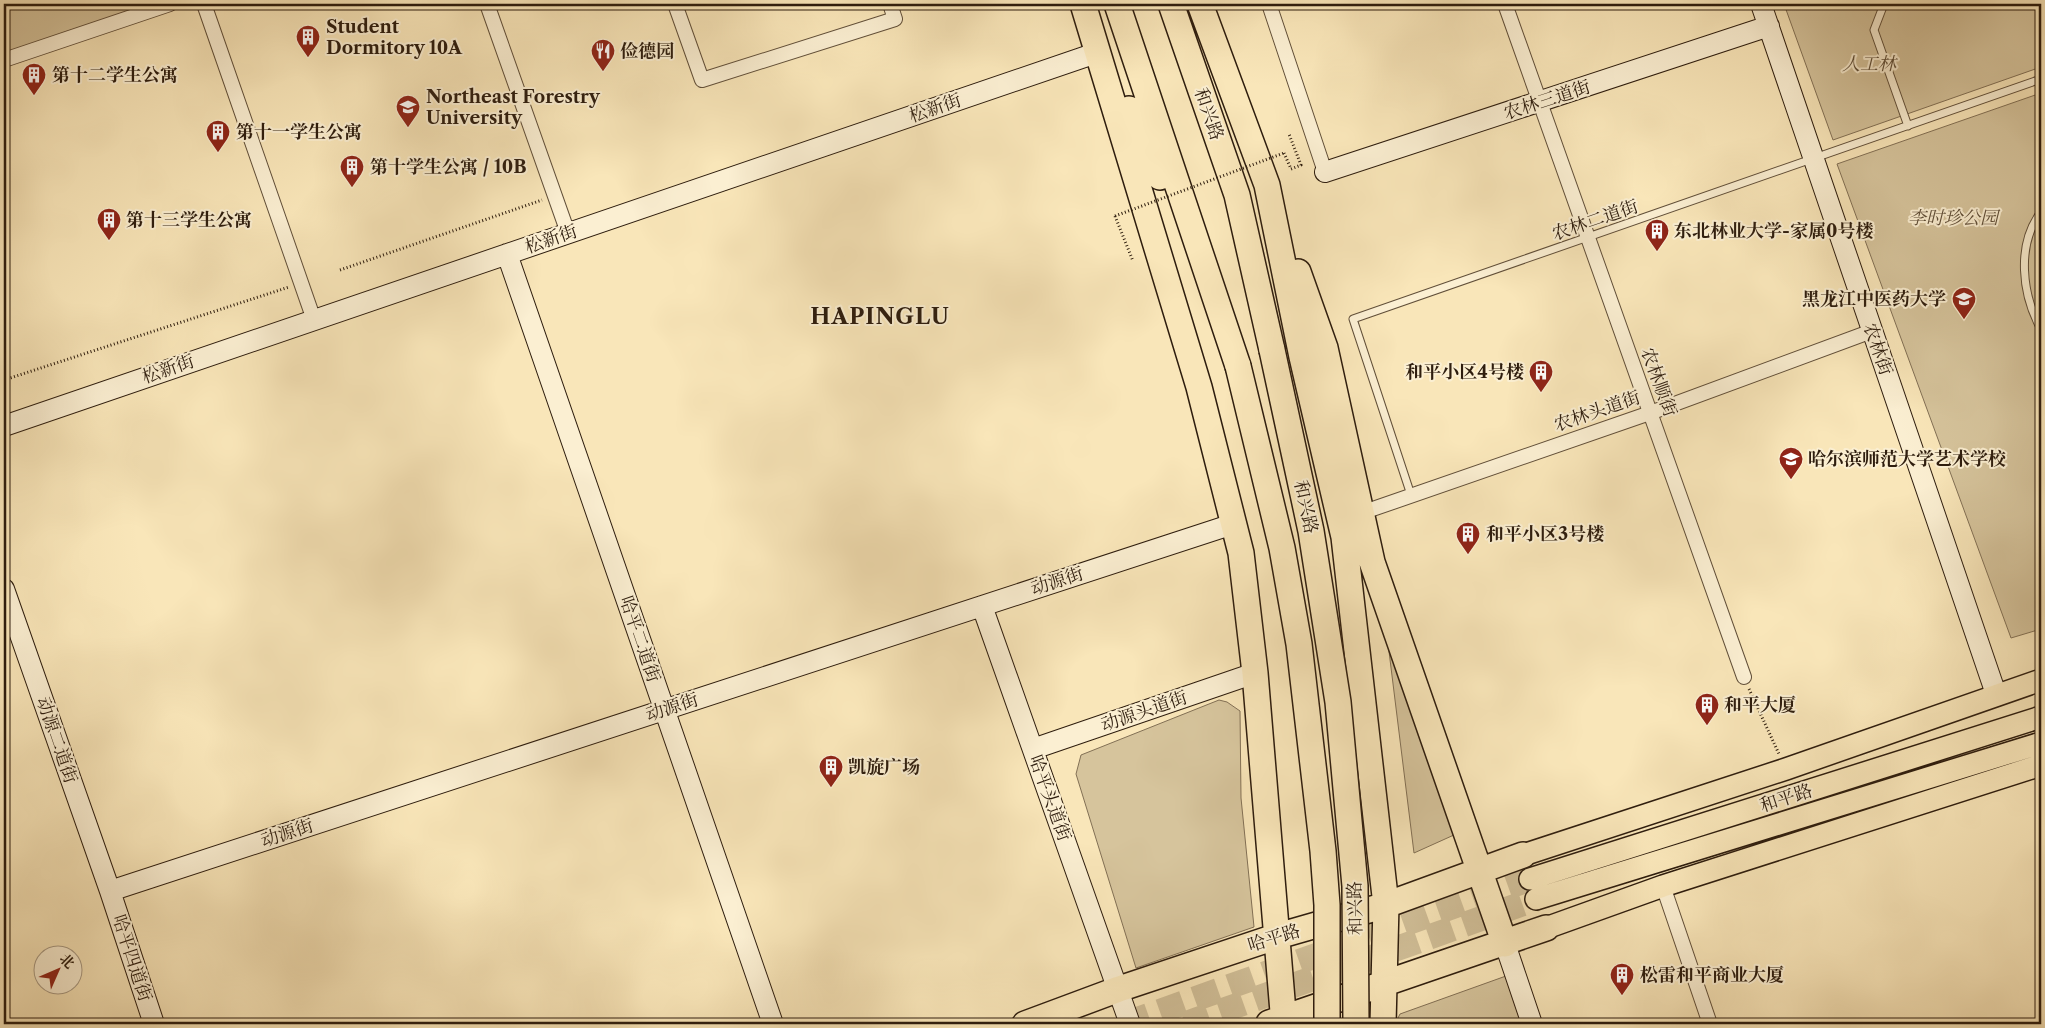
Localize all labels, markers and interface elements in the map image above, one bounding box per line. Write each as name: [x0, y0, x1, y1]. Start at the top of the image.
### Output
place label: Student Dormitory 10A: [326, 16, 463, 59]
building icon: Student Dormitory 10A: [295, 24, 321, 58]
restaurant icon: 俭德园: [590, 38, 616, 72]
place label: 俭德园: [620, 40, 674, 62]
park label: 人工林: [1842, 53, 1899, 75]
building icon: 第十二学生公寓: [21, 62, 47, 96]
place label: 第十二学生公寓: [52, 64, 178, 86]
street label: 农林三道街: [1501, 76, 1593, 124]
street label: 和兴路: [1190, 85, 1228, 143]
place label: Northeast Forestry University: [426, 86, 601, 129]
street label: 松新街: [906, 89, 964, 127]
school or university icon: Northeast Forestry University: [395, 94, 421, 128]
building icon: 第十一学生公寓: [205, 119, 231, 153]
place label: 第十一学生公寓: [236, 121, 362, 143]
building icon: 第十学生公寓 / 10B: [339, 154, 365, 188]
place label: 第十学生公寓 / 10B: [370, 156, 527, 178]
street label: 农林二道街: [1549, 195, 1641, 245]
building icon: 第十三学生公寓: [96, 207, 122, 241]
park label: 李时珍公园: [1908, 207, 2001, 229]
place label: 第十三学生公寓: [126, 209, 252, 231]
building icon: 东北林业大学-家属0号楼: [1644, 218, 1670, 252]
street label: 松新街: [522, 220, 580, 258]
place label: 东北林业大学-家属0号楼: [1674, 220, 1873, 242]
school or university icon: 黑龙江中医药大学: [1951, 286, 1977, 320]
place label: 黑龙江中医药大学: [1802, 288, 1946, 310]
district label: HAPINGLU: [810, 303, 950, 330]
street label: 农林街: [1859, 320, 1897, 378]
street label: 农林顺街: [1636, 344, 1682, 420]
street label: 松新街: [139, 350, 197, 388]
building icon: 和平小区4号楼: [1528, 359, 1554, 393]
place label: 和平小区4号楼: [1405, 361, 1524, 383]
street label: 农林头道街: [1551, 386, 1643, 436]
school or university icon: 哈尔滨师范大学艺术学校: [1778, 446, 1804, 480]
place label: 哈尔滨师范大学艺术学校: [1808, 448, 2006, 470]
street label: 和兴路: [1290, 478, 1322, 536]
building icon: 和平小区3号楼: [1455, 521, 1481, 555]
place label: 和平小区3号楼: [1486, 523, 1604, 545]
street label: 动源街: [1028, 562, 1086, 600]
street label: 哈平二道街: [615, 593, 665, 685]
street label: 动源头道街: [1098, 686, 1190, 736]
street label: 动源街: [643, 688, 701, 726]
building icon: 和平大厦: [1694, 692, 1720, 726]
street label: 动源二道街: [32, 694, 82, 786]
place label: 和平大厦: [1724, 694, 1796, 716]
street label: 哈平头道街: [1024, 752, 1076, 844]
building icon: 凯旋广场: [818, 754, 844, 788]
place label: 凯旋广场: [848, 756, 920, 778]
street label: 和平路: [1757, 779, 1815, 817]
street label: 动源街: [258, 814, 316, 852]
street label: 和兴路: [1344, 881, 1366, 935]
street label: 哈平四道街: [108, 912, 156, 1004]
street label: 哈平路: [1245, 920, 1303, 956]
north arrow: [32, 946, 82, 996]
text: 北: [56, 949, 79, 972]
building icon: 松雷和平商业大厦: [1609, 962, 1635, 996]
place label: 松雷和平商业大厦: [1640, 964, 1784, 986]

